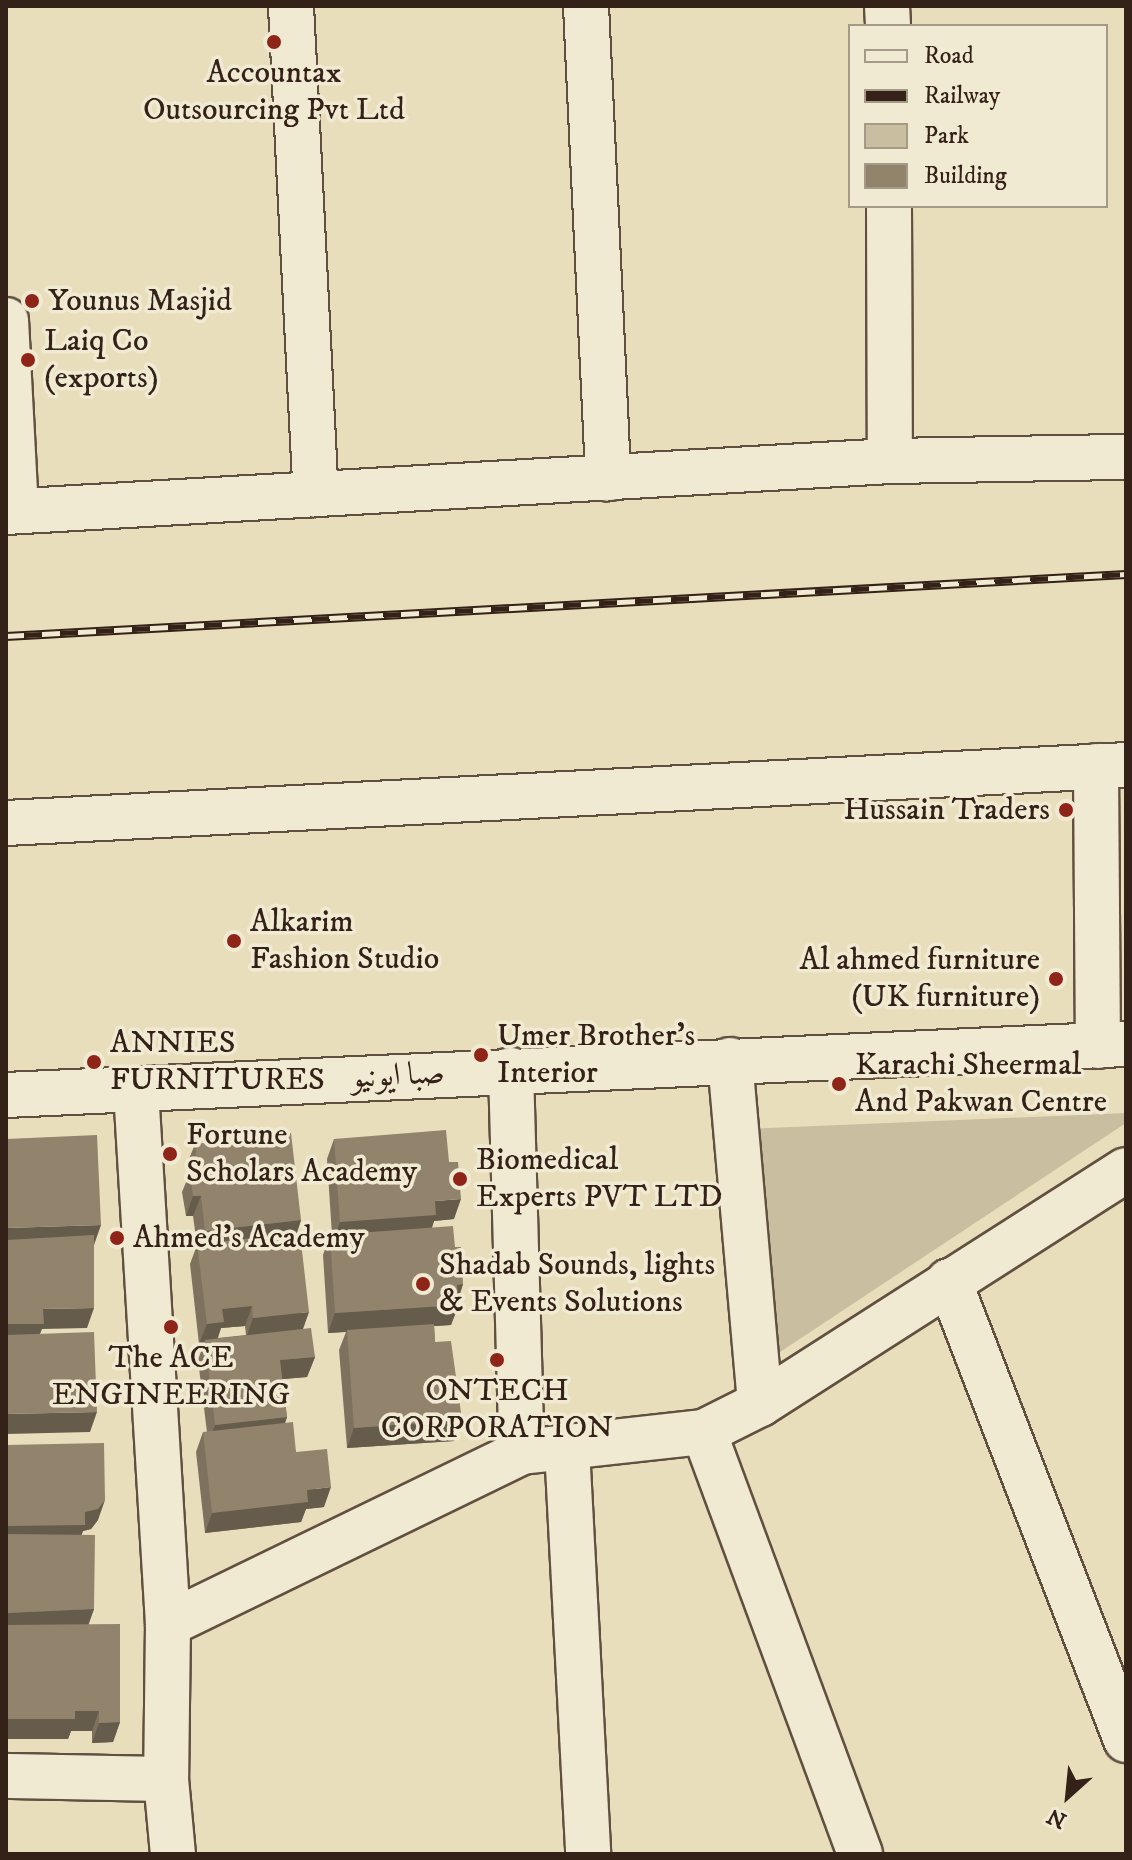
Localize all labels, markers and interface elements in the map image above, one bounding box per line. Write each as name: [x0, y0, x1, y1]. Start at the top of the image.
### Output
legend: [848, 24, 1108, 208]
marker: Accountax Outsourcing Pvt Ltd: [265, 33, 283, 51]
text: Road: [924, 41, 974, 71]
place label: Accountax Outsourcing Pvt Ltd: [143, 55, 405, 130]
text: Railway: [924, 81, 1000, 111]
text: Park: [924, 121, 969, 151]
text: Building: [924, 161, 1007, 191]
place label: Younus Masjid: [48, 282, 232, 320]
marker: Younus Masjid: [23, 292, 41, 310]
place label: Laiq Co (exports): [44, 323, 159, 398]
marker: Laiq Co (exports): [19, 351, 37, 369]
place label: Hussain Traders: [843, 791, 1050, 829]
marker: Hussain Traders: [1057, 801, 1075, 819]
place label: Alkarim Fashion Studio: [250, 904, 439, 979]
marker: Alkarim Fashion Studio: [225, 932, 243, 950]
place label: Al ahmed furniture (UK furniture): [800, 942, 1040, 1017]
marker: Al ahmed furniture (UK furniture): [1047, 970, 1065, 988]
place label: Umer Brother's Interior: [497, 1018, 695, 1093]
place label: ANNIES FURNITURES: [110, 1025, 325, 1100]
marker: Umer Brother's Interior: [472, 1046, 490, 1064]
place label: Karachi Sheermal And Pakwan Centre: [855, 1047, 1107, 1122]
marker: ANNIES FURNITURES: [85, 1053, 103, 1071]
street label: صبا ایونیو: [350, 1054, 446, 1098]
marker: Karachi Sheermal And Pakwan Centre: [830, 1075, 848, 1093]
place label: Fortune Scholars Academy: [186, 1117, 417, 1192]
place label: Biomedical Experts PVT LTD: [476, 1142, 723, 1217]
marker: Fortune Scholars Academy: [161, 1145, 179, 1163]
marker: Biomedical Experts PVT LTD: [451, 1170, 469, 1188]
place label: Ahmed's Academy: [133, 1219, 365, 1257]
marker: Ahmed's Academy: [108, 1229, 126, 1247]
place label: Shadab Sounds, lights & Events Solutions: [439, 1247, 715, 1322]
marker: Shadab Sounds, lights & Events Solutions: [414, 1275, 432, 1293]
marker: The ACE ENGINEERING: [162, 1318, 180, 1336]
place label: The ACE ENGINEERING: [52, 1340, 290, 1415]
marker: ONTECH CORPORATION: [488, 1351, 506, 1369]
place label: ONTECH CORPORATION: [381, 1373, 613, 1448]
north arrow: [1028, 1756, 1108, 1836]
text: N: [1043, 1802, 1071, 1834]

